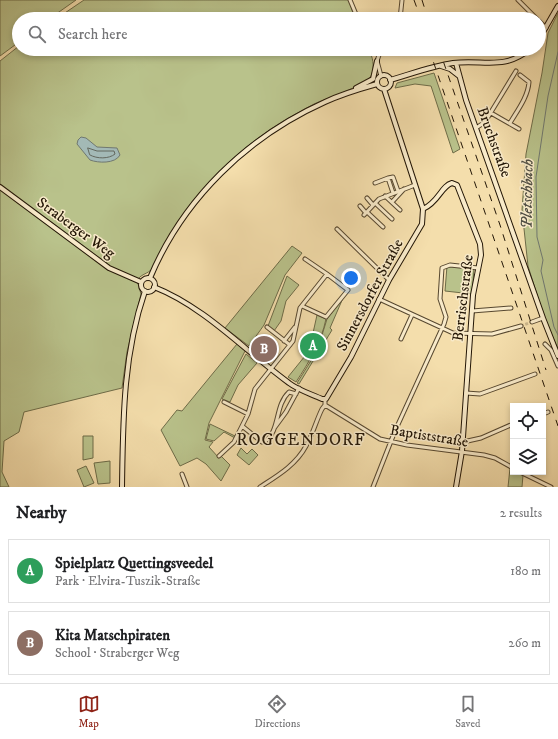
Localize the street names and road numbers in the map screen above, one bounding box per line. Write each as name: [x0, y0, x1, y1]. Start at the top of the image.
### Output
street label: Bruchstraße: [472, 104, 516, 180]
street label: Straberger Weg: [33, 193, 119, 263]
street label: Sinnersdorfer Straße: [332, 236, 408, 354]
street label: Berrischstraße: [448, 254, 478, 342]
street label: Baptiststraße: [389, 420, 469, 452]

